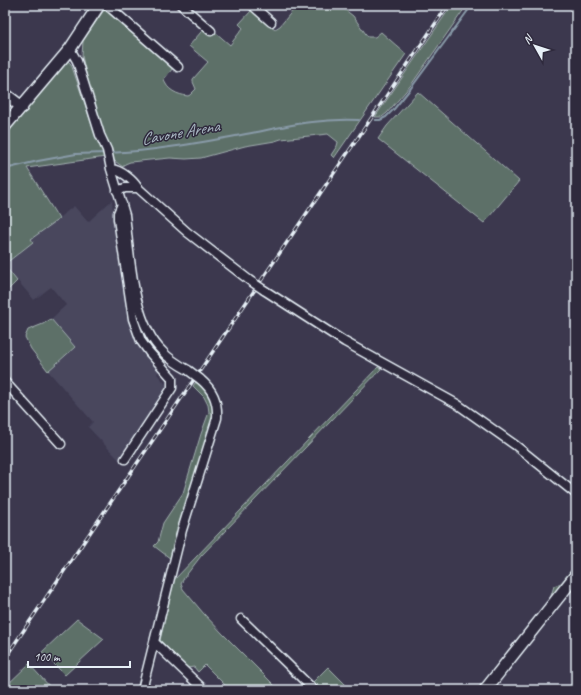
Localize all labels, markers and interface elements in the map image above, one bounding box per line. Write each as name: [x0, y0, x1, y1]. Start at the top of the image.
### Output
north arrow: [515, 26, 555, 66]
text: N: [520, 31, 536, 47]
water label: Cavone Arena: [140, 115, 223, 150]
scale bar: [28, 643, 130, 669]
text: 100 m: [34, 649, 61, 665]

